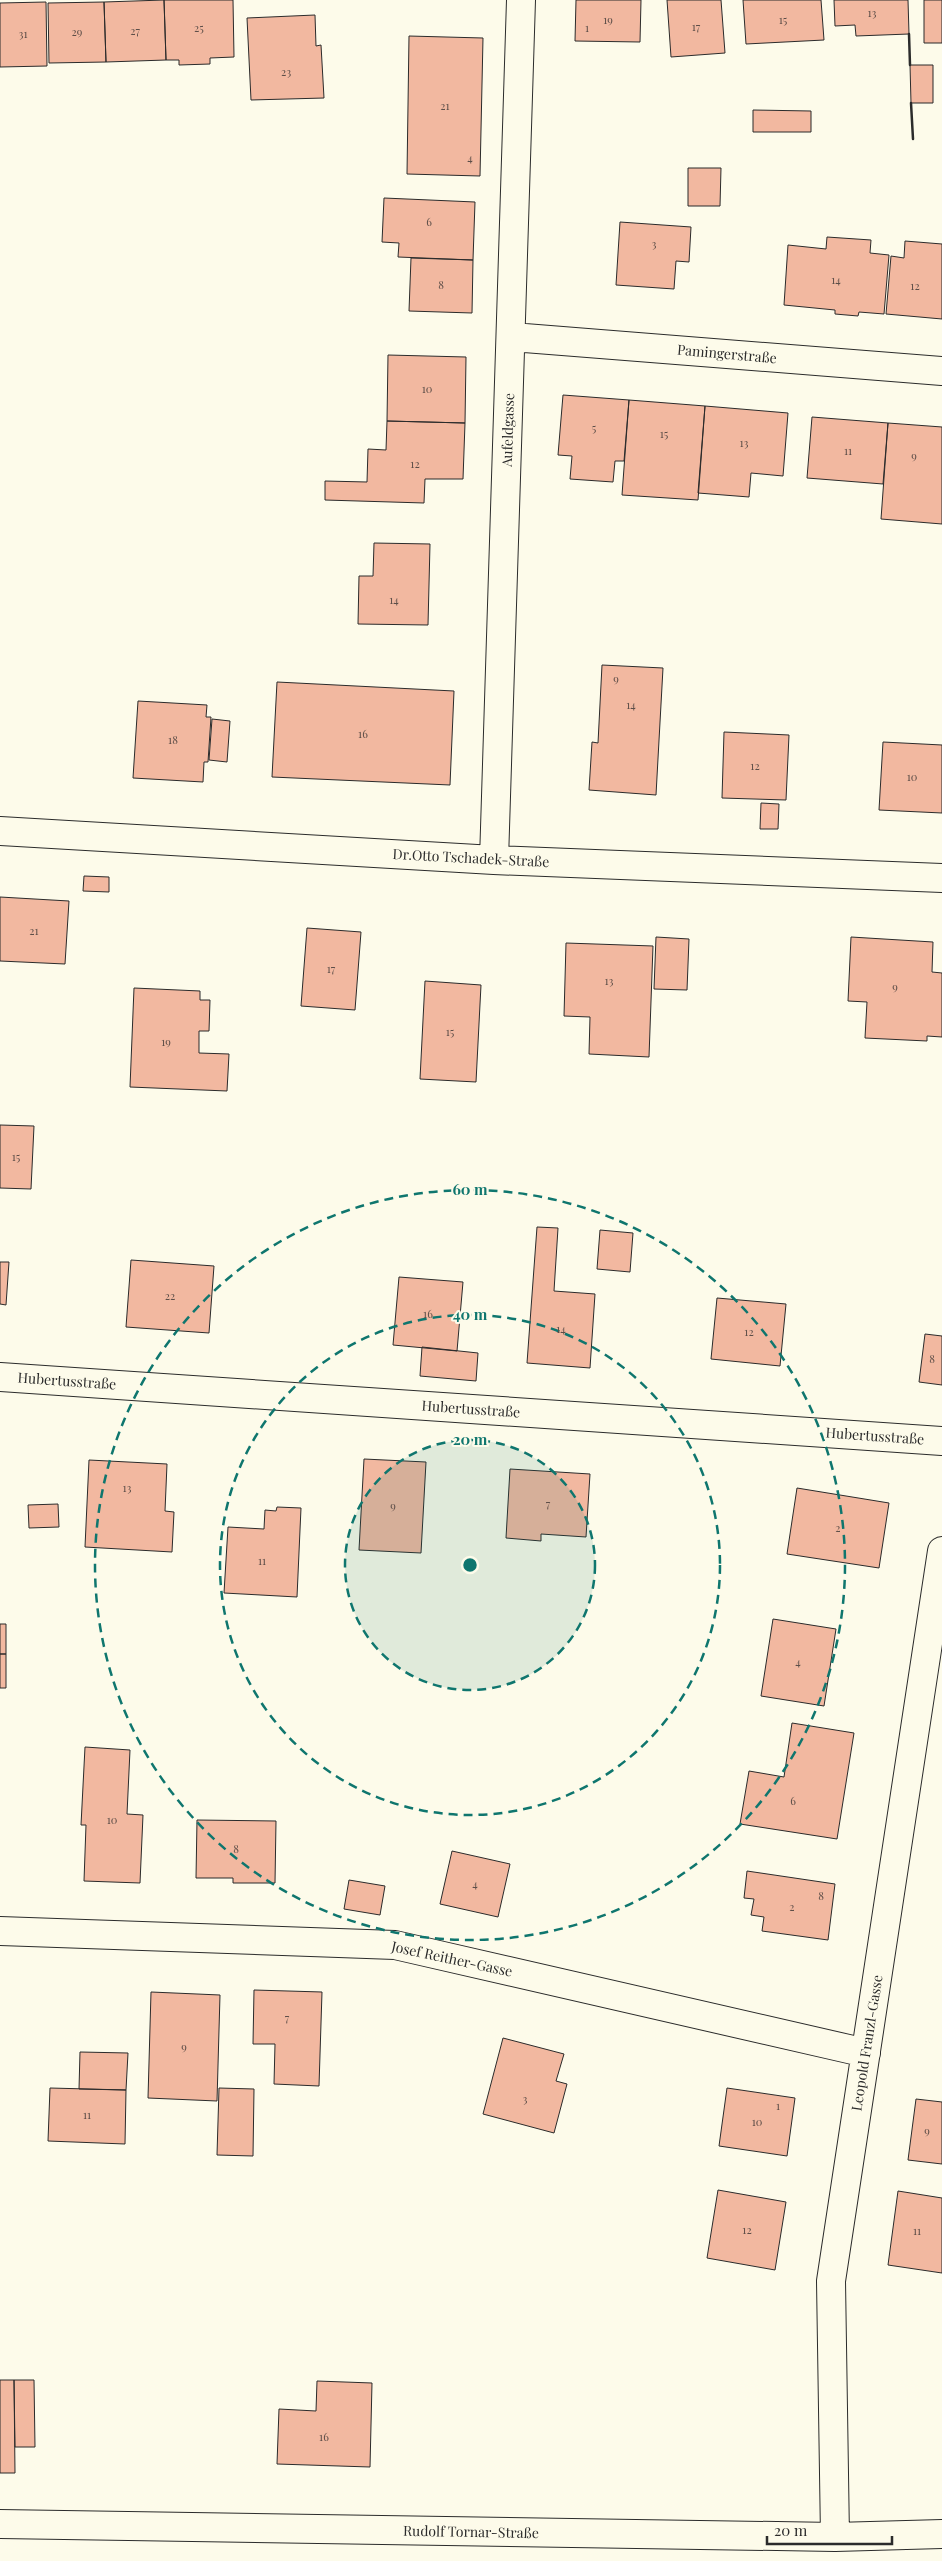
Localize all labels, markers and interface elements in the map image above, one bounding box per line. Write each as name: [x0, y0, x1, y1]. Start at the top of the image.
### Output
house number: 13: [868, 5, 876, 20]
house number: 19: [603, 12, 613, 27]
house number: 15: [779, 12, 788, 27]
house number: 17: [692, 19, 701, 34]
house number: 25: [194, 20, 204, 35]
house number: 1: [585, 20, 589, 35]
house number: 27: [130, 23, 140, 38]
house number: 29: [72, 24, 83, 39]
house number: 31: [18, 26, 28, 41]
house number: 23: [281, 64, 291, 79]
house number: 21: [440, 98, 450, 113]
house number: 4: [467, 150, 473, 165]
house number: 6: [426, 214, 432, 229]
house number: 3: [652, 236, 657, 251]
house number: 14: [831, 272, 841, 287]
house number: 8: [438, 277, 444, 292]
house number: 12: [910, 278, 920, 293]
street label: Pamingerstraße: [676, 340, 778, 367]
house number: 10: [422, 381, 433, 396]
street label: Aufeldgasse: [497, 393, 518, 468]
house number: 5: [592, 420, 597, 435]
house number: 15: [660, 426, 669, 441]
house number: 13: [740, 435, 748, 450]
house number: 11: [844, 443, 852, 458]
house number: 9: [911, 448, 917, 463]
house number: 12: [410, 456, 420, 471]
house number: 14: [389, 592, 399, 607]
house number: 9: [613, 671, 619, 686]
house number: 14: [626, 697, 636, 712]
house number: 16: [358, 726, 368, 741]
house number: 18: [168, 732, 178, 747]
house number: 12: [750, 758, 760, 773]
house number: 10: [907, 769, 918, 784]
street label: Dr.Otto Tschadek-Straße: [392, 844, 550, 871]
house number: 21: [29, 923, 39, 938]
house number: 17: [327, 961, 336, 976]
house number: 13: [605, 973, 613, 988]
house number: 9: [892, 979, 898, 994]
house number: 15: [446, 1024, 455, 1039]
house number: 19: [161, 1034, 171, 1049]
house number: 15: [12, 1149, 21, 1164]
text: 60 m: [452, 1179, 488, 1199]
house number: 22: [165, 1288, 175, 1303]
text: 40 m: [453, 1304, 488, 1324]
house number: 16: [423, 1306, 433, 1321]
house number: 14: [556, 1321, 566, 1336]
house number: 12: [744, 1324, 754, 1339]
house number: 8: [929, 1351, 935, 1366]
street label: Hubertusstraße: [17, 1368, 117, 1393]
street label: Hubertusstraße: [421, 1396, 521, 1421]
street label: Hubertusstraße: [825, 1423, 925, 1448]
text: 20 m: [453, 1429, 488, 1449]
house number: 13: [123, 1480, 131, 1495]
house number: 7: [546, 1496, 551, 1511]
house number: 9: [390, 1498, 396, 1513]
house number: 2: [835, 1520, 841, 1535]
house number: 11: [258, 1553, 266, 1568]
centre of rings: [461, 1556, 479, 1574]
house number: 4: [795, 1654, 801, 1669]
house number: 6: [790, 1793, 796, 1808]
house number: 10: [107, 1812, 118, 1827]
house number: 8: [233, 1841, 239, 1856]
house number: 4: [472, 1876, 478, 1891]
house number: 8: [818, 1888, 824, 1903]
house number: 2: [789, 1899, 795, 1914]
street label: Josef Reither-Gasse: [389, 1936, 514, 1981]
street label: Leopold Franzl-Gasse: [846, 1973, 887, 2112]
house number: 7: [285, 2010, 290, 2025]
house number: 9: [181, 2039, 187, 2054]
house number: 3: [523, 2091, 528, 2106]
house number: 1: [776, 2098, 780, 2113]
house number: 11: [83, 2107, 91, 2122]
house number: 10: [752, 2114, 763, 2129]
house number: 9: [924, 2123, 930, 2138]
house number: 12: [742, 2222, 752, 2237]
house number: 11: [913, 2223, 921, 2238]
house number: 16: [319, 2429, 329, 2444]
scale bar: [767, 2514, 892, 2546]
text: 20 m: [774, 2520, 808, 2540]
street label: Rudolf Tornar-Straße: [403, 2521, 539, 2542]

